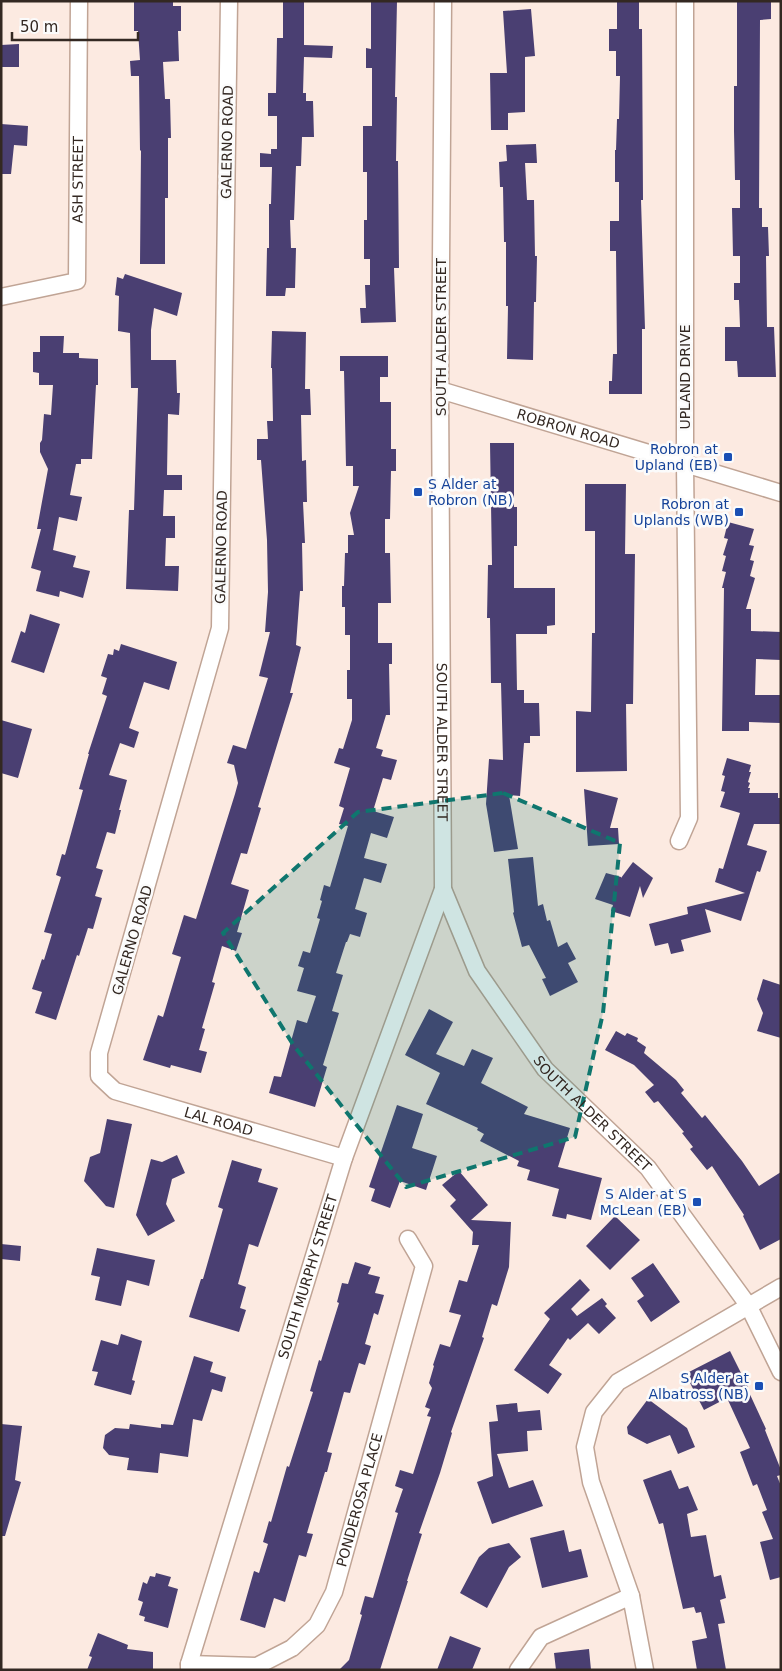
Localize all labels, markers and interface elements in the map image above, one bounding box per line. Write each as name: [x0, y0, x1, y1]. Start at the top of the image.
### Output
scale bar: [12, 10, 139, 42]
text: 50 m: [20, 18, 58, 36]
street label: GALERNO ROAD: [218, 85, 236, 199]
street label: ASH STREET: [69, 136, 86, 223]
street label: SOUTH ALDER STREET: [433, 257, 449, 416]
street label: UPLAND DRIVE: [677, 324, 693, 430]
street label: ROBRON ROAD: [515, 406, 622, 452]
place label: Robron at Upland (EB): [635, 441, 718, 473]
marker: Robron at Upland (EB): [722, 451, 734, 463]
place label: S Alder at Robron (NB): [428, 476, 513, 508]
marker: S Alder at Robron (NB): [412, 486, 424, 498]
street label: GALERNO ROAD: [212, 490, 230, 604]
place label: Robron at Uplands (WB): [634, 496, 729, 528]
marker: Robron at Uplands (WB): [733, 506, 745, 518]
street label: SOUTH ALDER STREET: [434, 663, 451, 822]
street label: GALERNO ROAD: [109, 883, 155, 997]
street label: SOUTH ALDER STREET: [530, 1053, 655, 1175]
street label: LAL ROAD: [183, 1104, 255, 1139]
place label: S Alder at S McLean (EB): [600, 1186, 687, 1218]
street label: SOUTH MURPHY STREET: [275, 1192, 340, 1361]
marker: S Alder at S McLean (EB): [691, 1196, 703, 1208]
place label: S Alder at Albatross (NB): [649, 1370, 750, 1402]
marker: S Alder at Albatross (NB): [753, 1380, 765, 1392]
street label: PONDEROSA PLACE: [333, 1431, 386, 1569]

